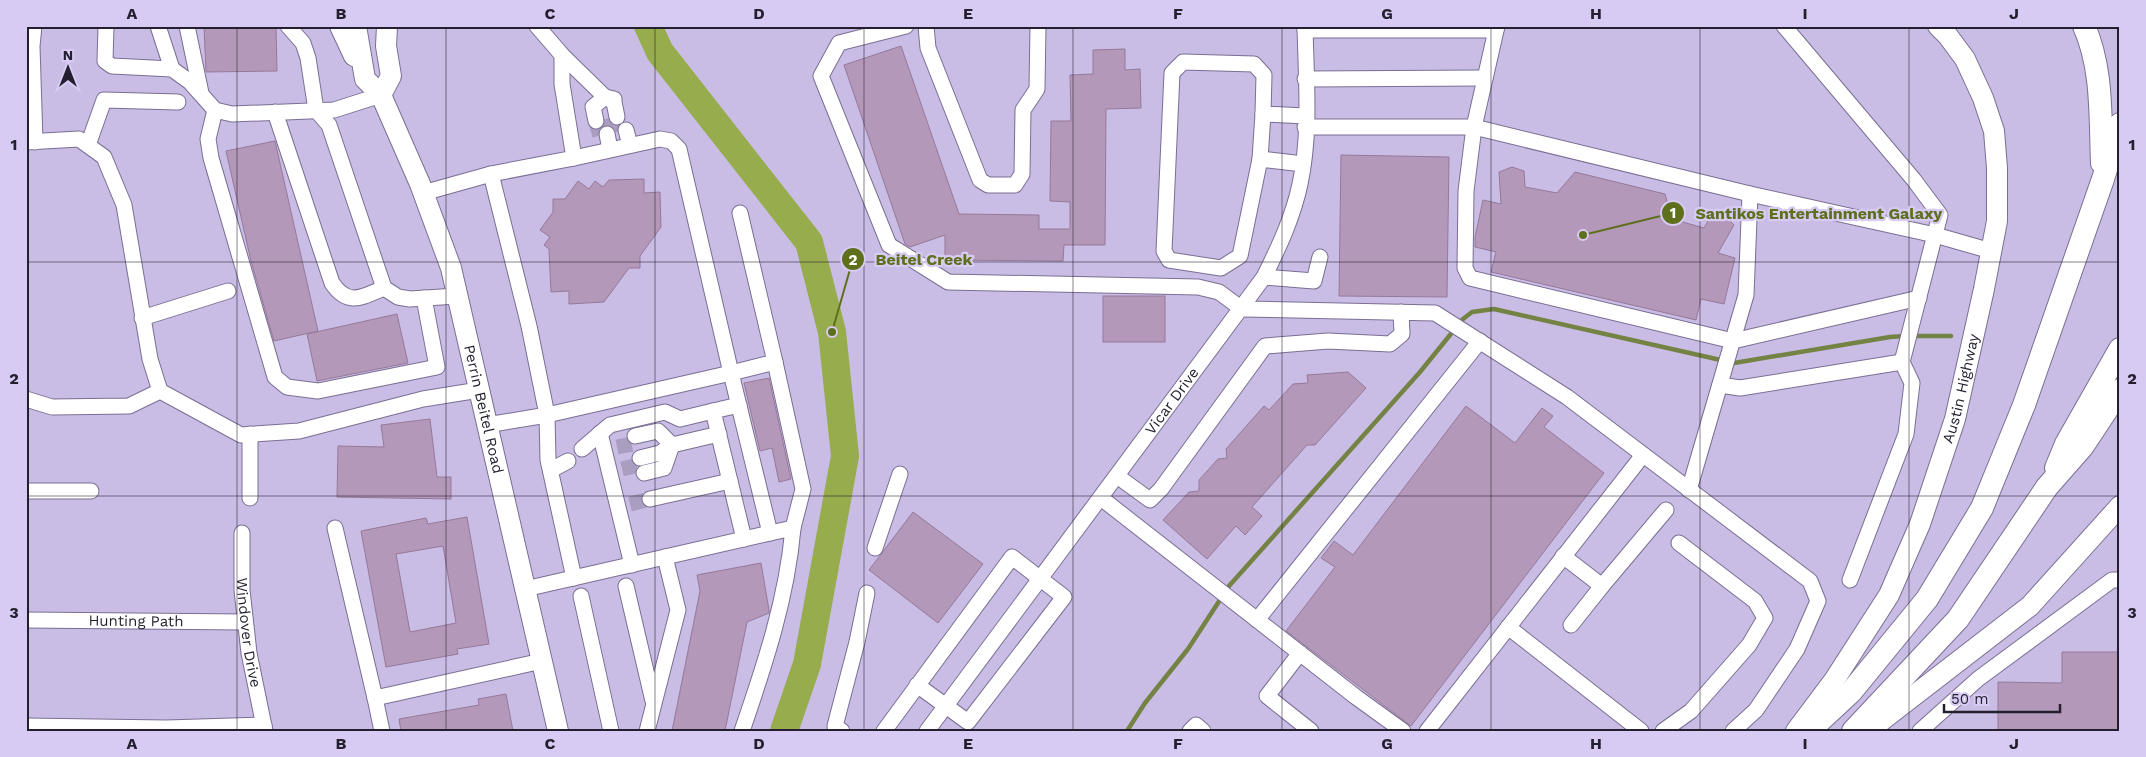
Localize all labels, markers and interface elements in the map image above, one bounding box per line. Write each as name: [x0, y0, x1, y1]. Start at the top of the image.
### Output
text: A: [127, 4, 138, 23]
text: B: [336, 4, 347, 23]
text: C: [545, 4, 556, 23]
text: D: [753, 4, 765, 23]
text: E: [963, 4, 973, 23]
text: F: [1173, 4, 1183, 23]
text: G: [1381, 4, 1393, 23]
text: H: [1590, 4, 1602, 23]
text: I: [1802, 4, 1808, 23]
text: J: [2009, 4, 2019, 23]
north arrow: [42, 42, 92, 92]
text: N: [63, 47, 73, 63]
text: 1: [11, 135, 17, 154]
text: 1: [2129, 135, 2135, 154]
callout: Santikos Entertainment Galaxy: [1661, 198, 1952, 229]
text: 1: [1670, 204, 1676, 222]
text: Santikos Entertainment Galaxy: [1696, 204, 1943, 223]
callout: Beitel Creek: [841, 244, 983, 275]
text: Beitel Creek: [876, 250, 972, 269]
text: 2: [849, 251, 858, 269]
street label: Austin Highway: [1939, 332, 1983, 446]
street label: Perrin Beitel Road: [460, 343, 507, 475]
street label: Vicar Drive: [1141, 364, 1203, 438]
text: 2: [9, 369, 19, 388]
text: 2: [2127, 369, 2137, 388]
street label: Windover Drive: [233, 578, 265, 689]
text: 3: [9, 603, 19, 622]
text: 3: [2127, 603, 2137, 622]
street label: Hunting Path: [88, 612, 184, 630]
scale bar: [1944, 682, 2060, 714]
text: 50 m: [1951, 690, 1988, 708]
text: A: [127, 734, 138, 753]
text: B: [336, 734, 347, 753]
text: C: [545, 734, 556, 753]
text: D: [753, 734, 765, 753]
text: E: [963, 734, 973, 753]
text: F: [1173, 734, 1183, 753]
text: G: [1381, 734, 1393, 753]
text: H: [1590, 734, 1602, 753]
text: I: [1802, 734, 1808, 753]
text: J: [2009, 734, 2019, 753]

